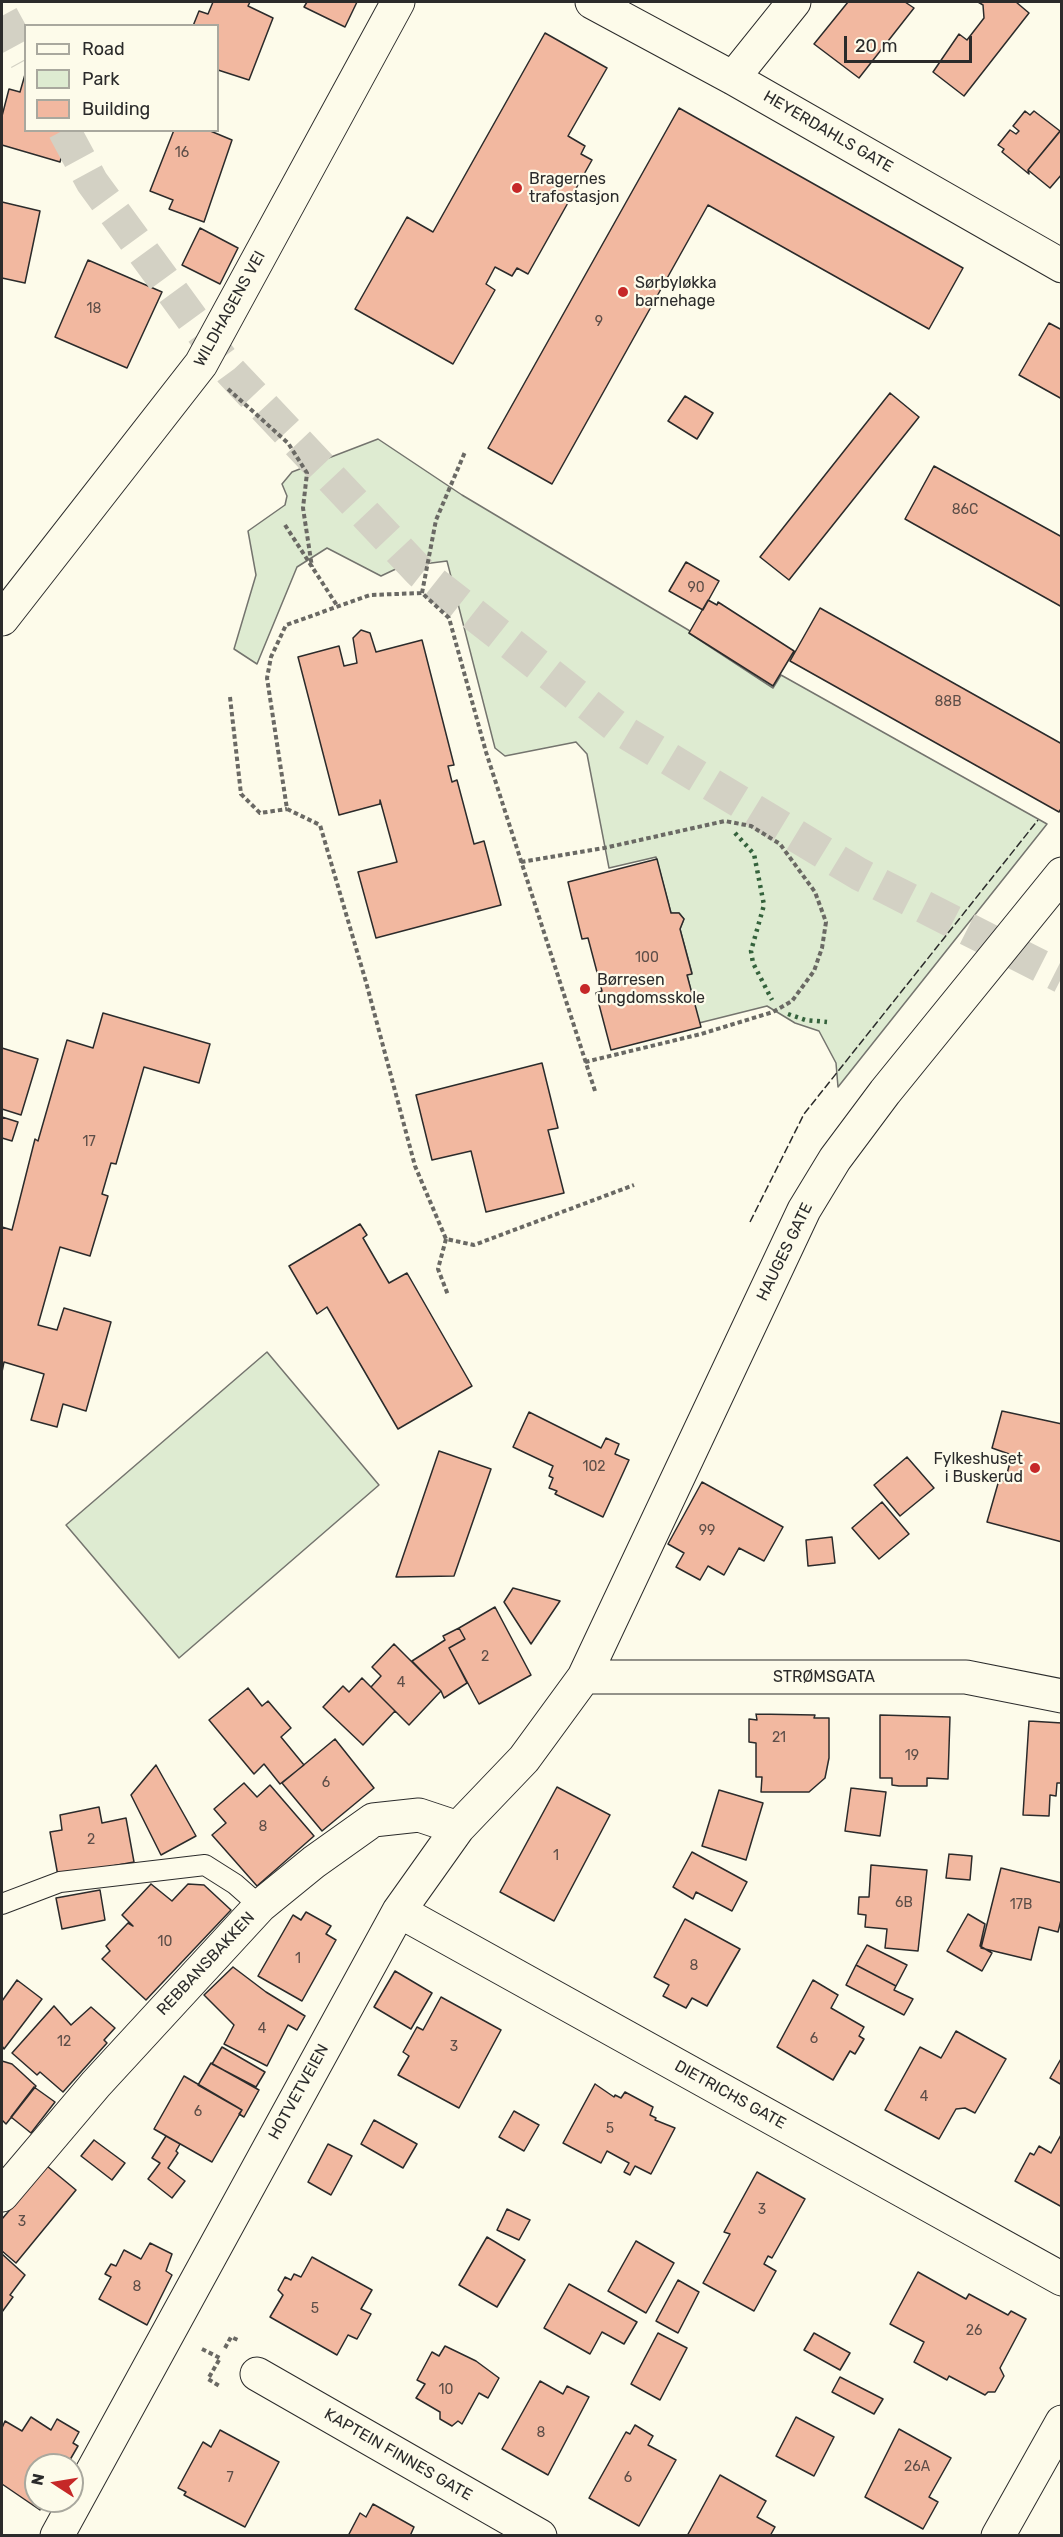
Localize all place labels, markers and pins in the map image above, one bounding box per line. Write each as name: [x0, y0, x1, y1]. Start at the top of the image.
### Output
place label: Bragernes trafostasjon: [529, 169, 619, 207]
marker: Bragernes trafostasjon: [510, 181, 524, 195]
place label: Sørbyløkka barnehage: [635, 273, 717, 311]
marker: Sørbyløkka barnehage: [616, 285, 630, 299]
place label: Børresen ungdomsskole: [597, 970, 705, 1008]
marker: Børresen ungdomsskole: [578, 982, 592, 996]
place label: Fylkeshuset i Buskerud: [934, 1449, 1023, 1487]
marker: Fylkeshuset i Buskerud: [1028, 1461, 1042, 1475]

